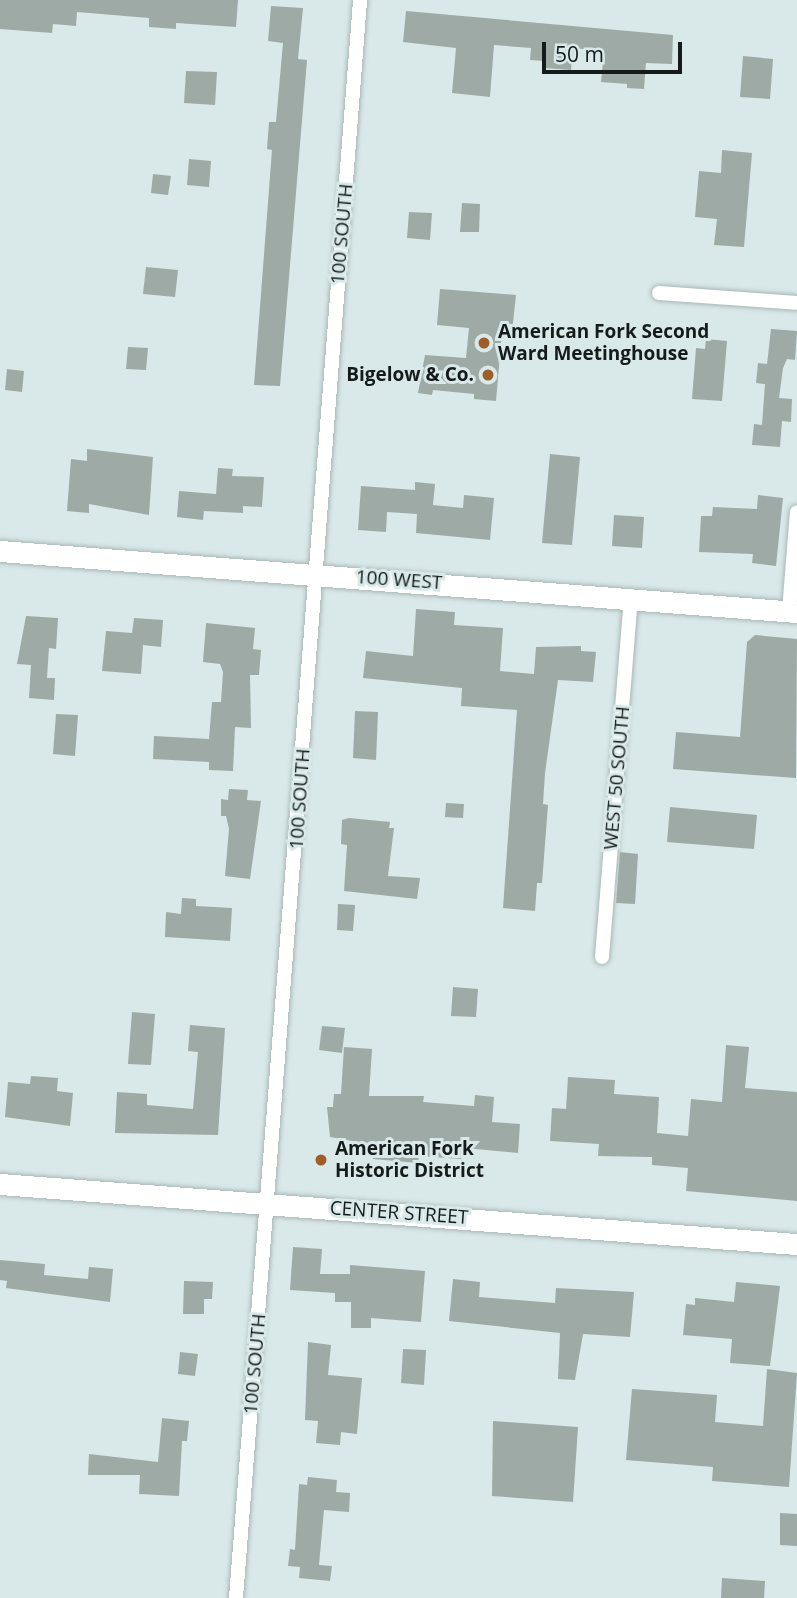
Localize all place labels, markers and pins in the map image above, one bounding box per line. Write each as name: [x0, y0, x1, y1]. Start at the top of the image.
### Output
place label: American Fork Second Ward Meetinghouse: [498, 321, 709, 365]
marker: American Fork Second Ward Meetinghouse: [476, 335, 492, 351]
place label: Bigelow & Co.: [346, 364, 474, 386]
marker: Bigelow & Co.: [480, 367, 496, 383]
place label: American Fork Historic District: [335, 1138, 484, 1182]
marker: American Fork Historic District: [313, 1152, 329, 1168]

